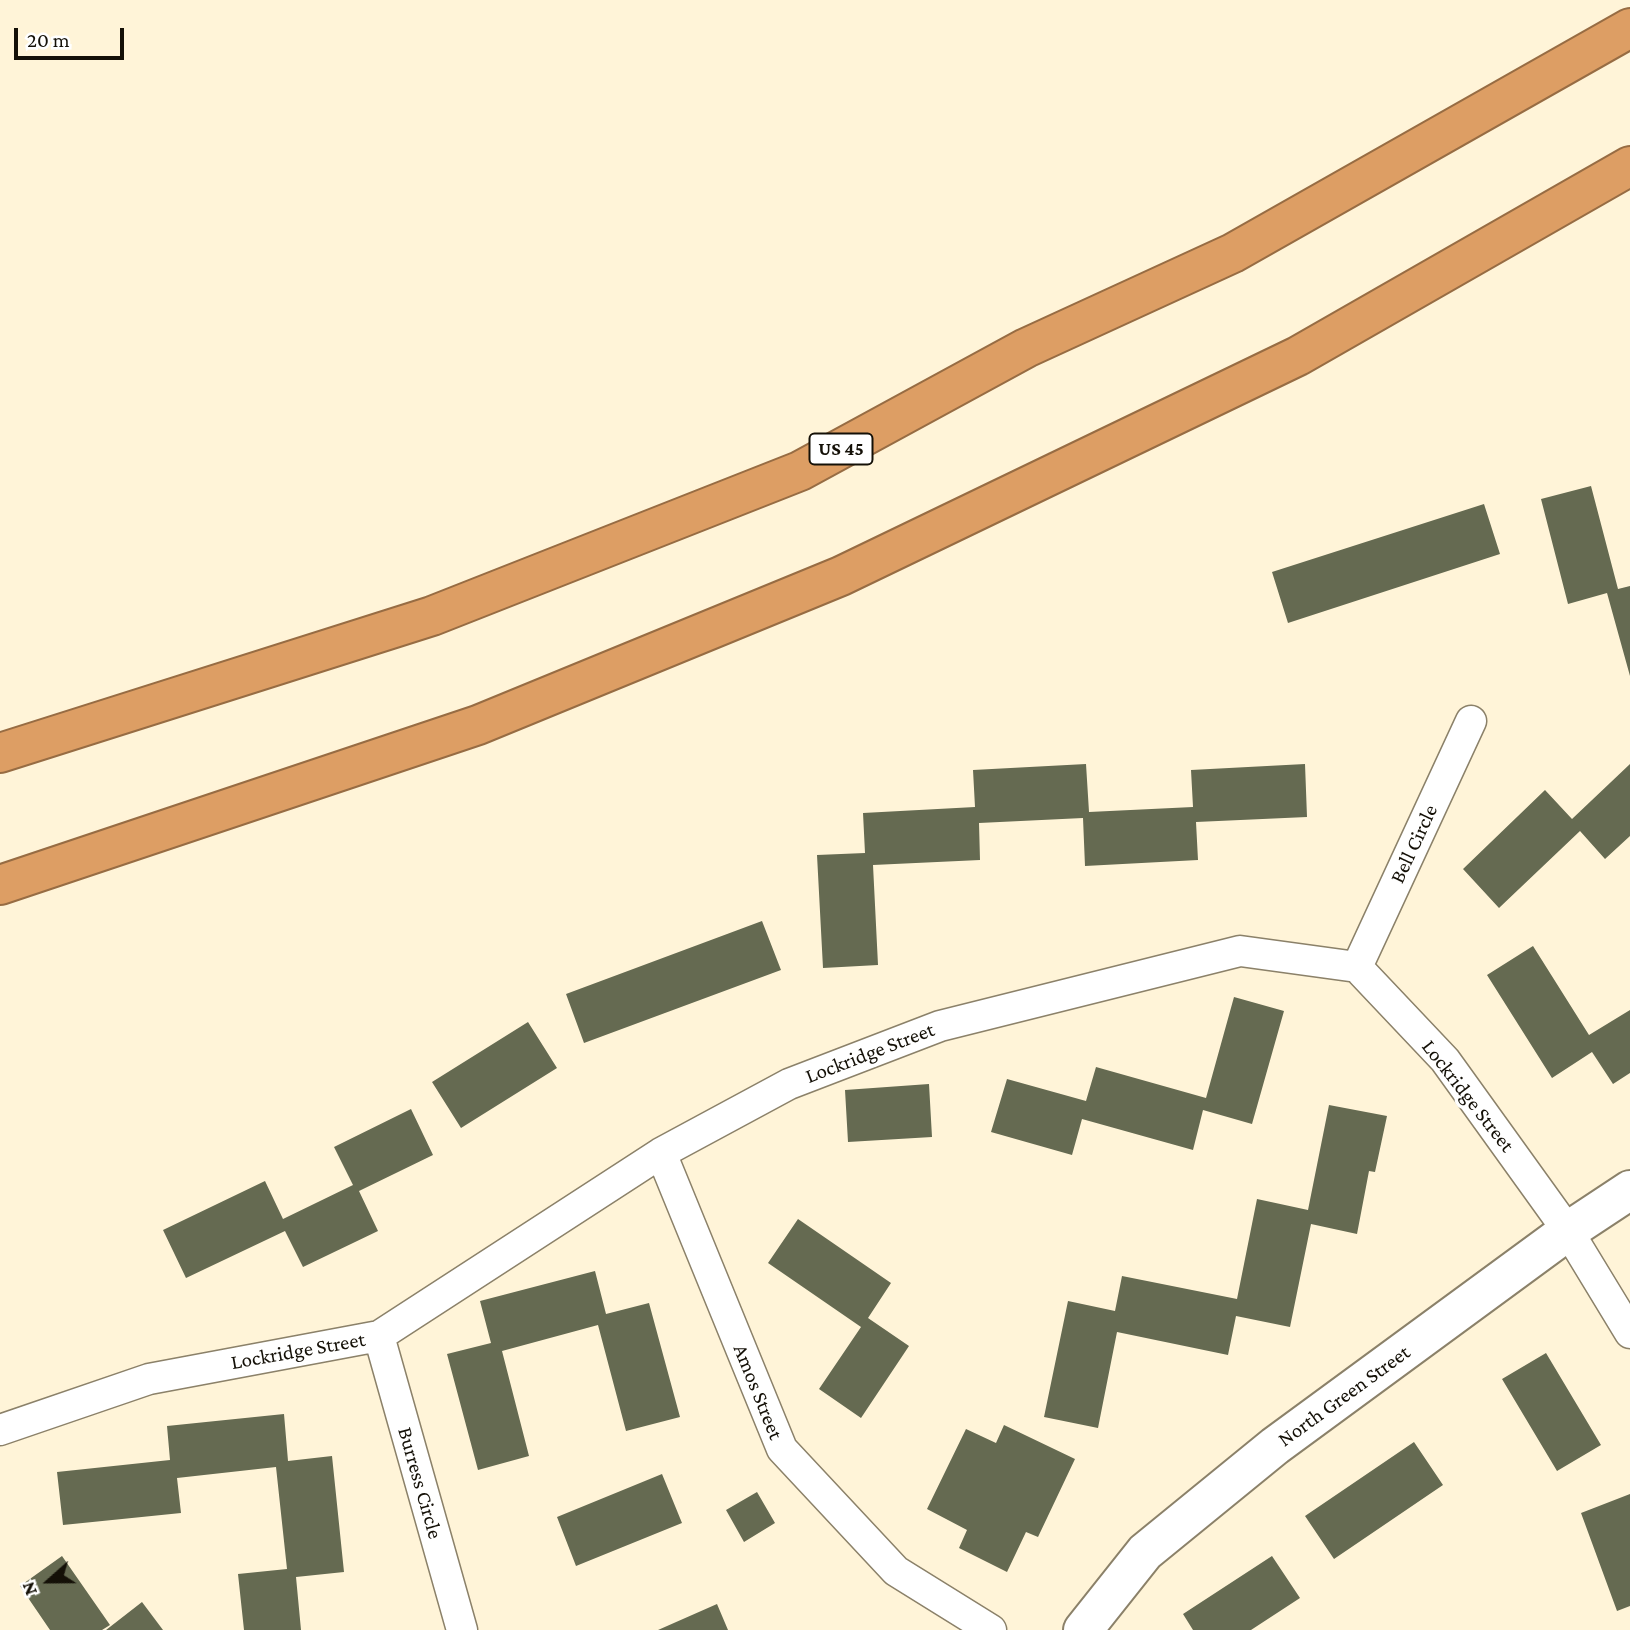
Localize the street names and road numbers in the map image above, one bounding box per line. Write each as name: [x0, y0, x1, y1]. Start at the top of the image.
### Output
road number: US 45: [810, 433, 872, 464]
street label: Bell Circle: [1385, 801, 1443, 887]
street label: Lockridge Street: [802, 1017, 938, 1089]
street label: Lockridge Street: [1416, 1035, 1520, 1157]
street label: Lockridge Street: [229, 1327, 367, 1375]
street label: North Green Street: [1273, 1340, 1415, 1452]
street label: Amos Street: [727, 1341, 789, 1443]
street label: Burress Circle: [392, 1424, 448, 1542]

